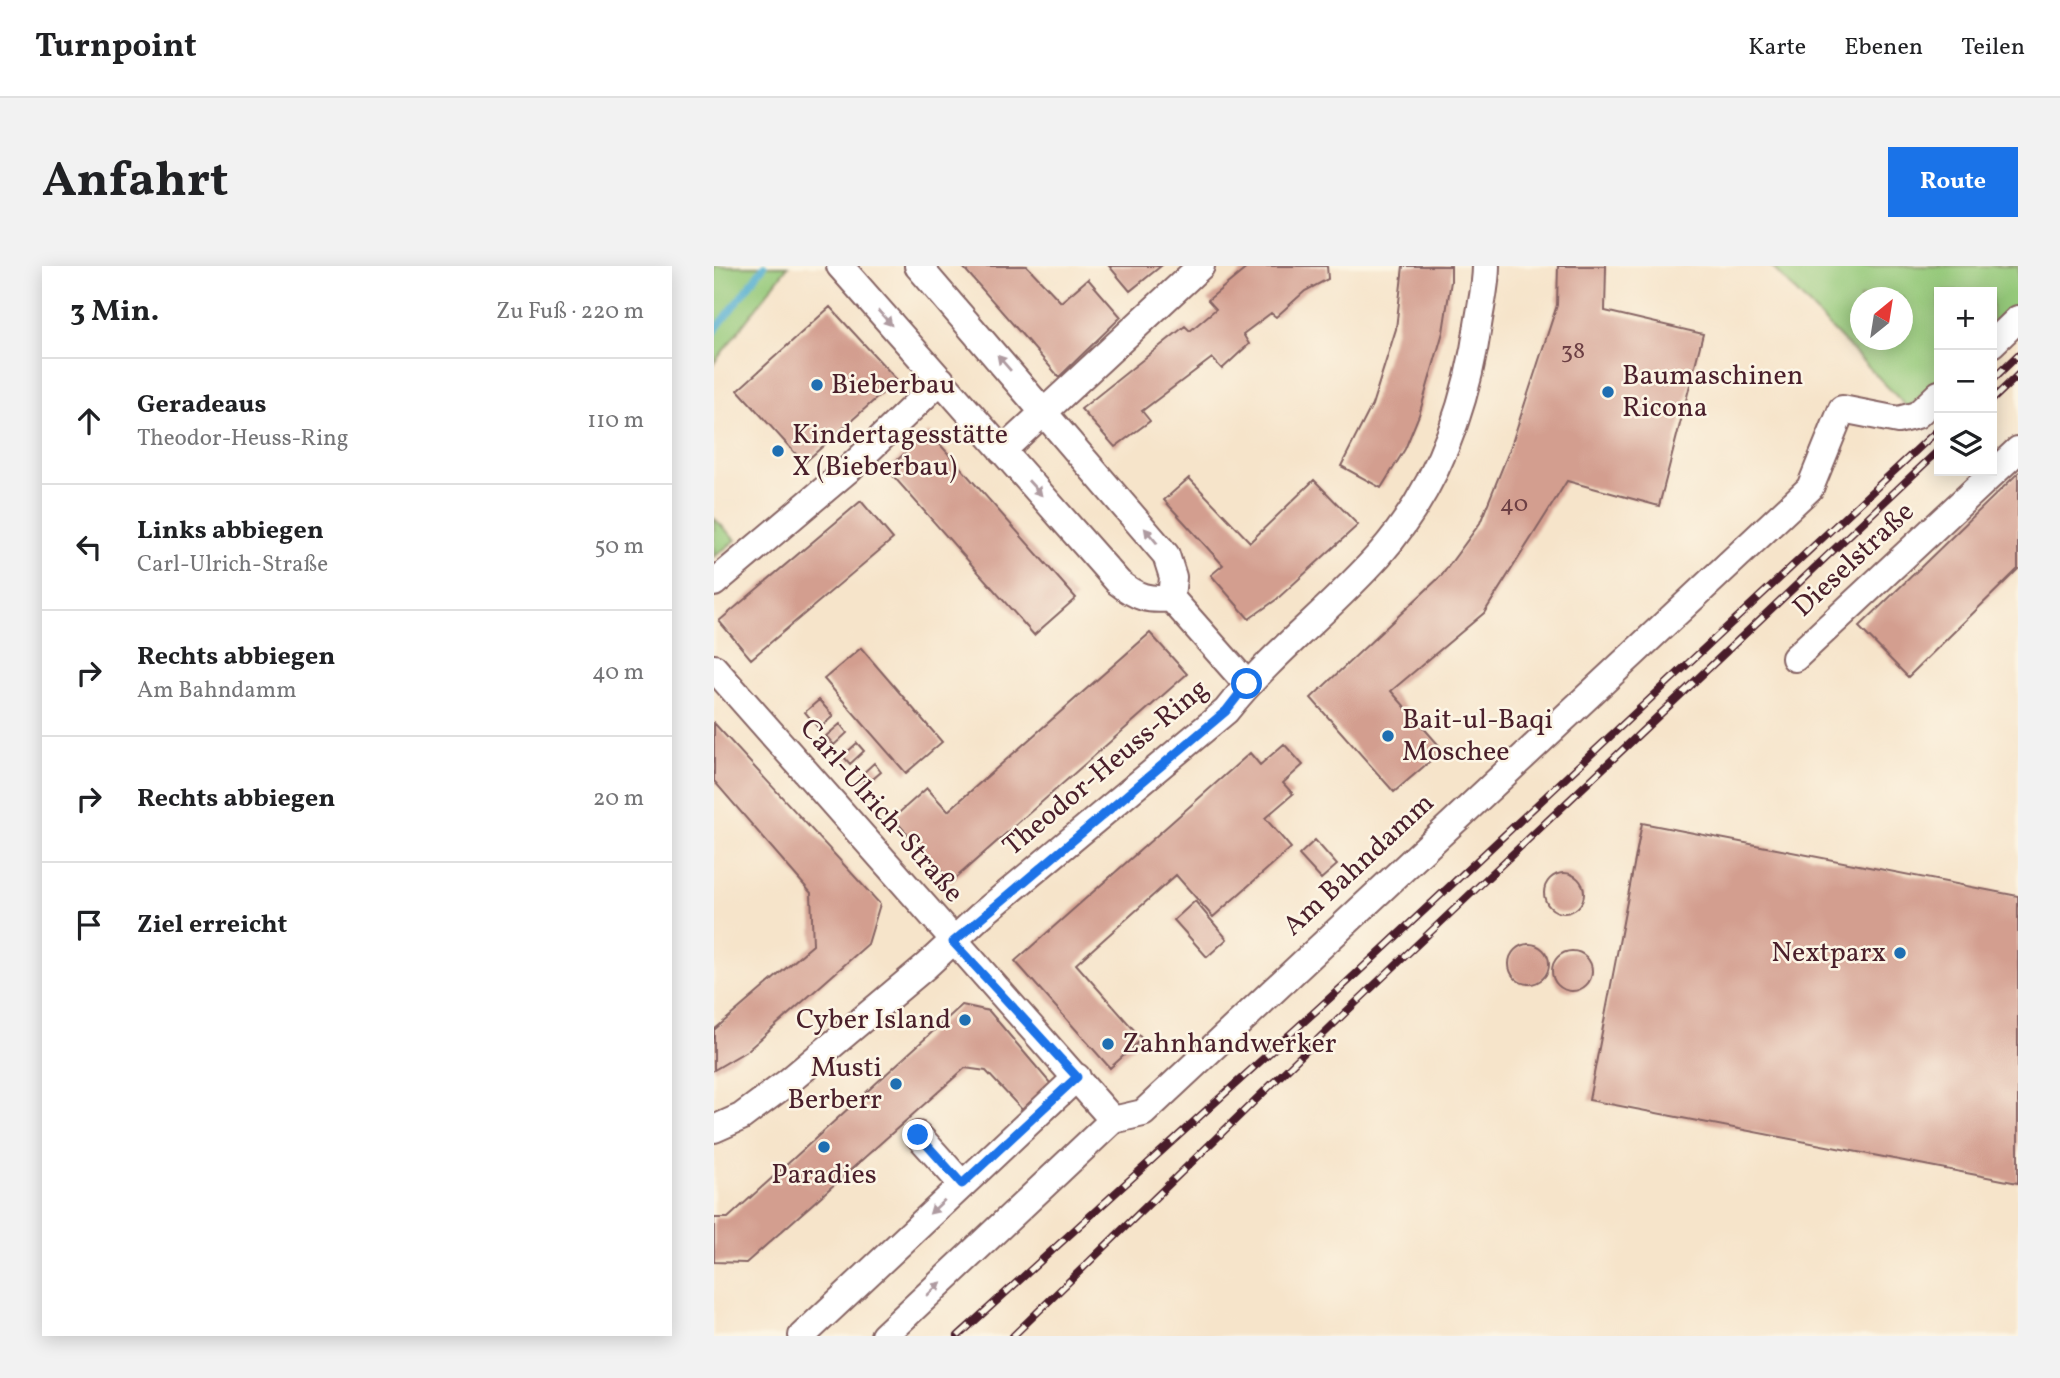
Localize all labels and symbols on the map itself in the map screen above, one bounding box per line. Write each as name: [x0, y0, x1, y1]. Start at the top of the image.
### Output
north arrow: [1850, 287, 1913, 350]
one-way arrow: [876, 309, 892, 326]
house number: 38: [1561, 335, 1585, 369]
one-way arrow: [996, 355, 1012, 372]
place label: Baumaschinen Ricona: [1622, 357, 1804, 428]
place label: Bieberbau: [831, 366, 956, 405]
marker: Bieberbau: [809, 377, 825, 393]
marker: Baumaschinen Ricona: [1600, 384, 1616, 400]
place label: Kindertagesstätte X (Bieberbau): [792, 416, 1008, 487]
marker: Kindertagesstätte X (Bieberbau): [770, 443, 786, 459]
one-way arrow: [1027, 479, 1043, 497]
house number: 40: [1500, 488, 1528, 522]
street label: Dieselstraße: [1785, 493, 1923, 627]
one-way arrow: [1144, 528, 1159, 545]
route start: [1231, 668, 1262, 699]
street label: Theodor-Heuss-Ring: [995, 670, 1217, 866]
place label: Bait-ul-Baqi Moschee: [1402, 701, 1553, 772]
street label: Carl-Ulrich-Straße: [790, 710, 972, 912]
marker: Bait-ul-Baqi Moschee: [1380, 728, 1396, 744]
street label: Am Bahndamm: [1275, 785, 1443, 945]
place label: Nextparx: [1771, 934, 1886, 973]
marker: Nextparx: [1892, 945, 1908, 961]
place label: Cyber Island: [796, 1001, 951, 1040]
marker: Cyber Island: [957, 1012, 973, 1028]
place label: Zahnhandwerker: [1122, 1025, 1337, 1064]
marker: Zahnhandwerker: [1100, 1036, 1116, 1052]
place label: Musti Berberr: [787, 1049, 882, 1120]
marker: Musti Berberr: [888, 1076, 904, 1092]
route end: [902, 1119, 933, 1150]
marker: Paradies: [816, 1139, 832, 1155]
place label: Paradies: [771, 1156, 877, 1195]
one-way arrow: [929, 1199, 946, 1216]
one-way arrow: [925, 1282, 942, 1298]

